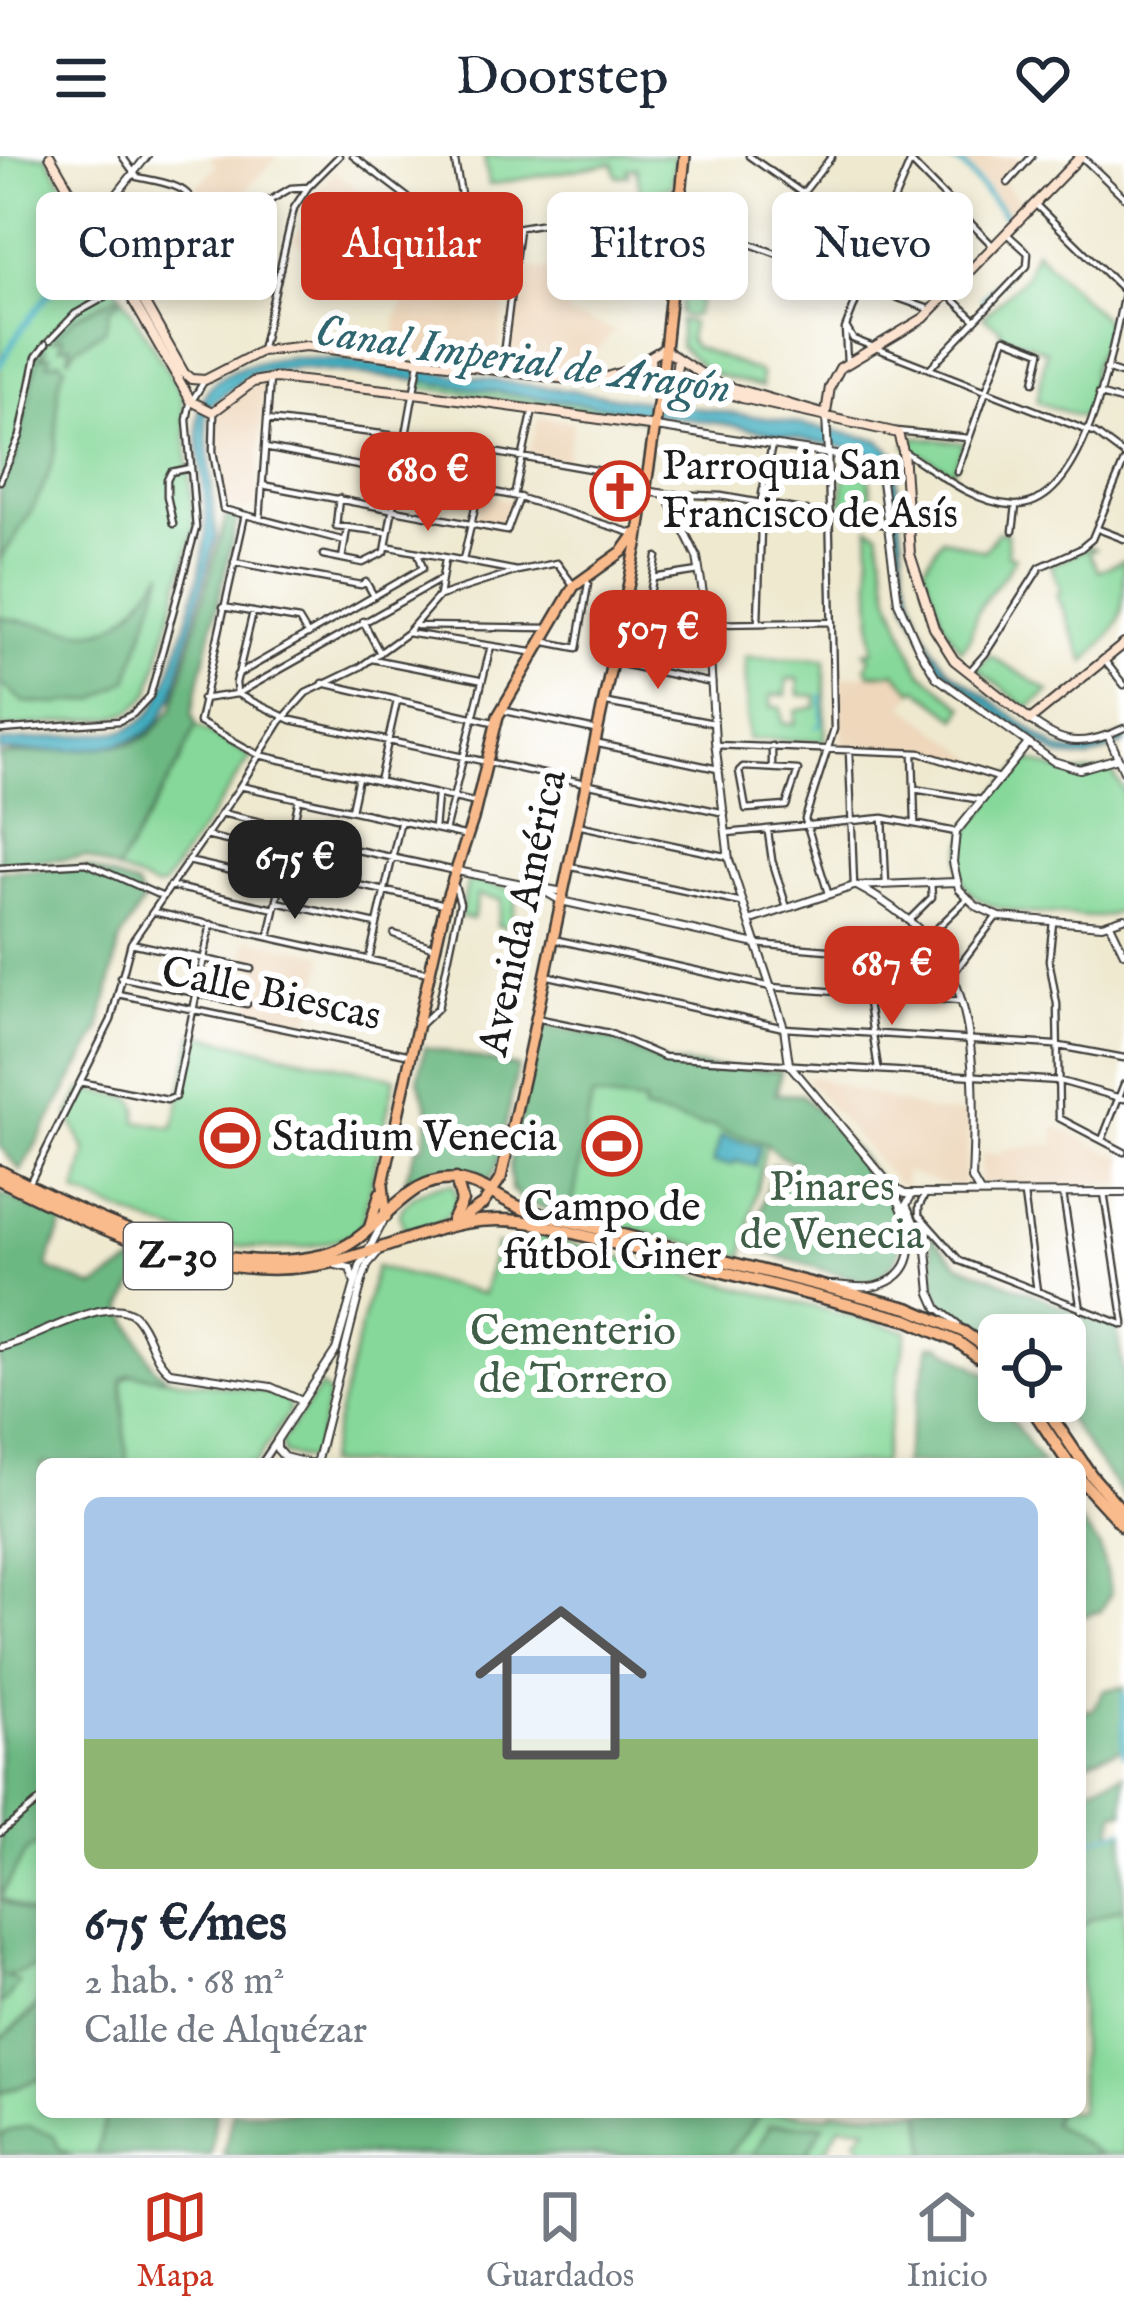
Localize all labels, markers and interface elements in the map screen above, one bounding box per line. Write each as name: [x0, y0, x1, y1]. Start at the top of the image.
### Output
text: Doorstep: [456, 44, 668, 113]
icon: menu: [48, 45, 114, 111]
icon: heart: [1010, 45, 1076, 111]
chip: Comprar: [36, 192, 277, 300]
chip: Alquilar: [301, 192, 523, 300]
chip: Filtros: [547, 192, 748, 300]
chip: Nuevo: [772, 192, 973, 300]
water label: Canal Imperial de Aragón: [311, 304, 734, 419]
pin: 680 €: [344, 432, 512, 534]
place label: Parroquia San Francisco de Asís: [662, 441, 958, 542]
text: 680 €: [387, 446, 469, 495]
church icon: Parroquia San Francisco de Asís: [589, 460, 651, 522]
pin: 507 €: [574, 590, 742, 692]
text: 507 €: [617, 604, 699, 653]
street label: Avenida América: [468, 764, 580, 1062]
pin: 675 €: [211, 820, 379, 922]
text: 675 €: [255, 834, 335, 883]
pin: 687 €: [808, 926, 976, 1028]
text: 687 €: [851, 940, 933, 989]
street label: Calle Biescas: [156, 946, 386, 1044]
sports icon: Stadium Venecia: [199, 1107, 261, 1169]
place label: Stadium Venecia: [272, 1112, 557, 1165]
sports icon: Campo de fútbol Giner: [581, 1115, 643, 1177]
park label: Pinares de Venecia: [740, 1162, 925, 1263]
place label: Campo de fútbol Giner: [503, 1182, 721, 1283]
road number: Z-30: [124, 1223, 232, 1289]
park label: Cementerio de Torrero: [470, 1306, 676, 1407]
map controls: [978, 1314, 1086, 1422]
button: locate: [978, 1314, 1086, 1422]
icon: home: [453, 1575, 669, 1791]
text: 675 €/mes: [84, 1893, 287, 1958]
text: 2 hab. · 68 m²: [84, 1958, 285, 2007]
text: Calle de Alquézar: [84, 2007, 367, 2056]
tab: Mapa: [136, 2184, 214, 2298]
tab: Guardados: [486, 2184, 634, 2298]
tab: Inicio: [907, 2184, 988, 2298]

